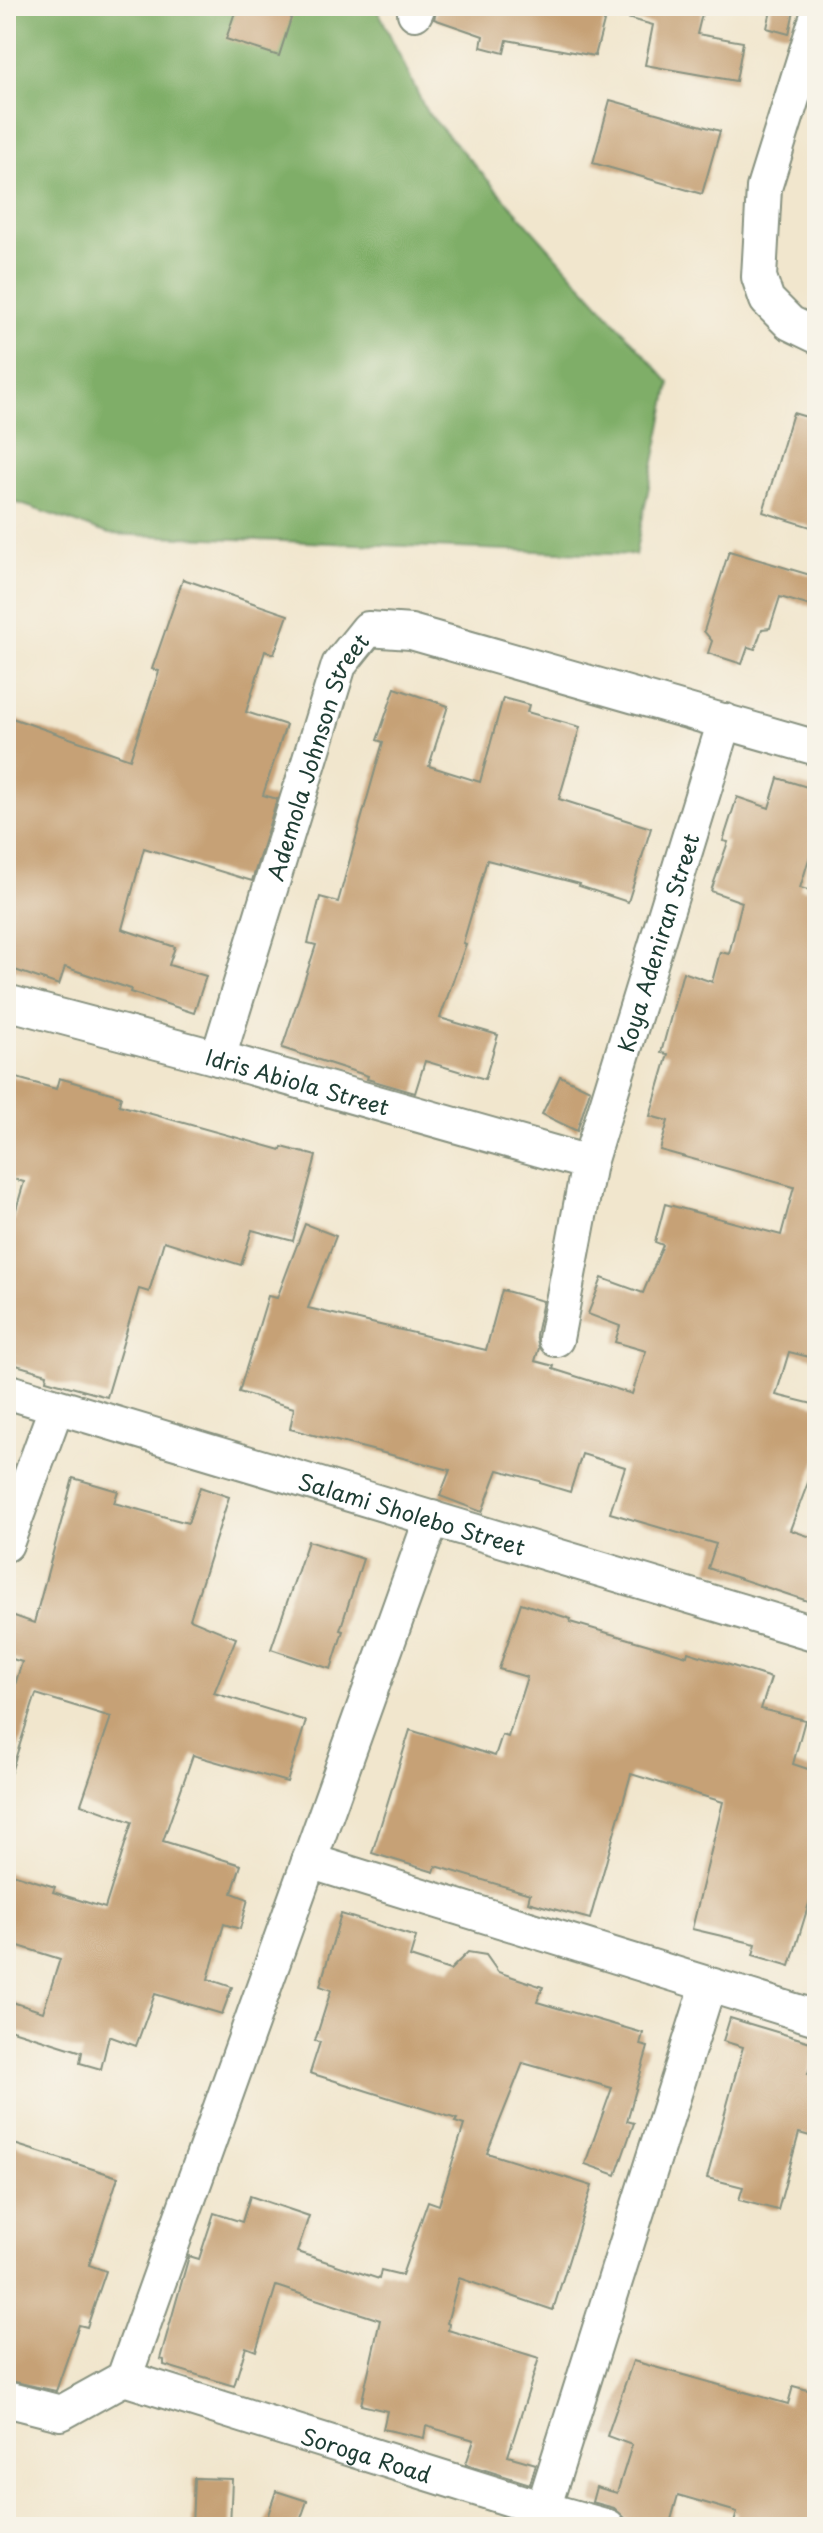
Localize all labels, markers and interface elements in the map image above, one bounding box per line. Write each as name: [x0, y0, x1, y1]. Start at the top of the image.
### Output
street label: Ademola Johnson Street: [257, 625, 376, 884]
street label: Koya Adeniran Street: [608, 829, 706, 1056]
street label: Idris Abiola Street: [202, 1039, 393, 1122]
street label: Salami Sholebo Street: [295, 1463, 530, 1562]
street label: Soroga Road: [297, 2418, 436, 2490]

